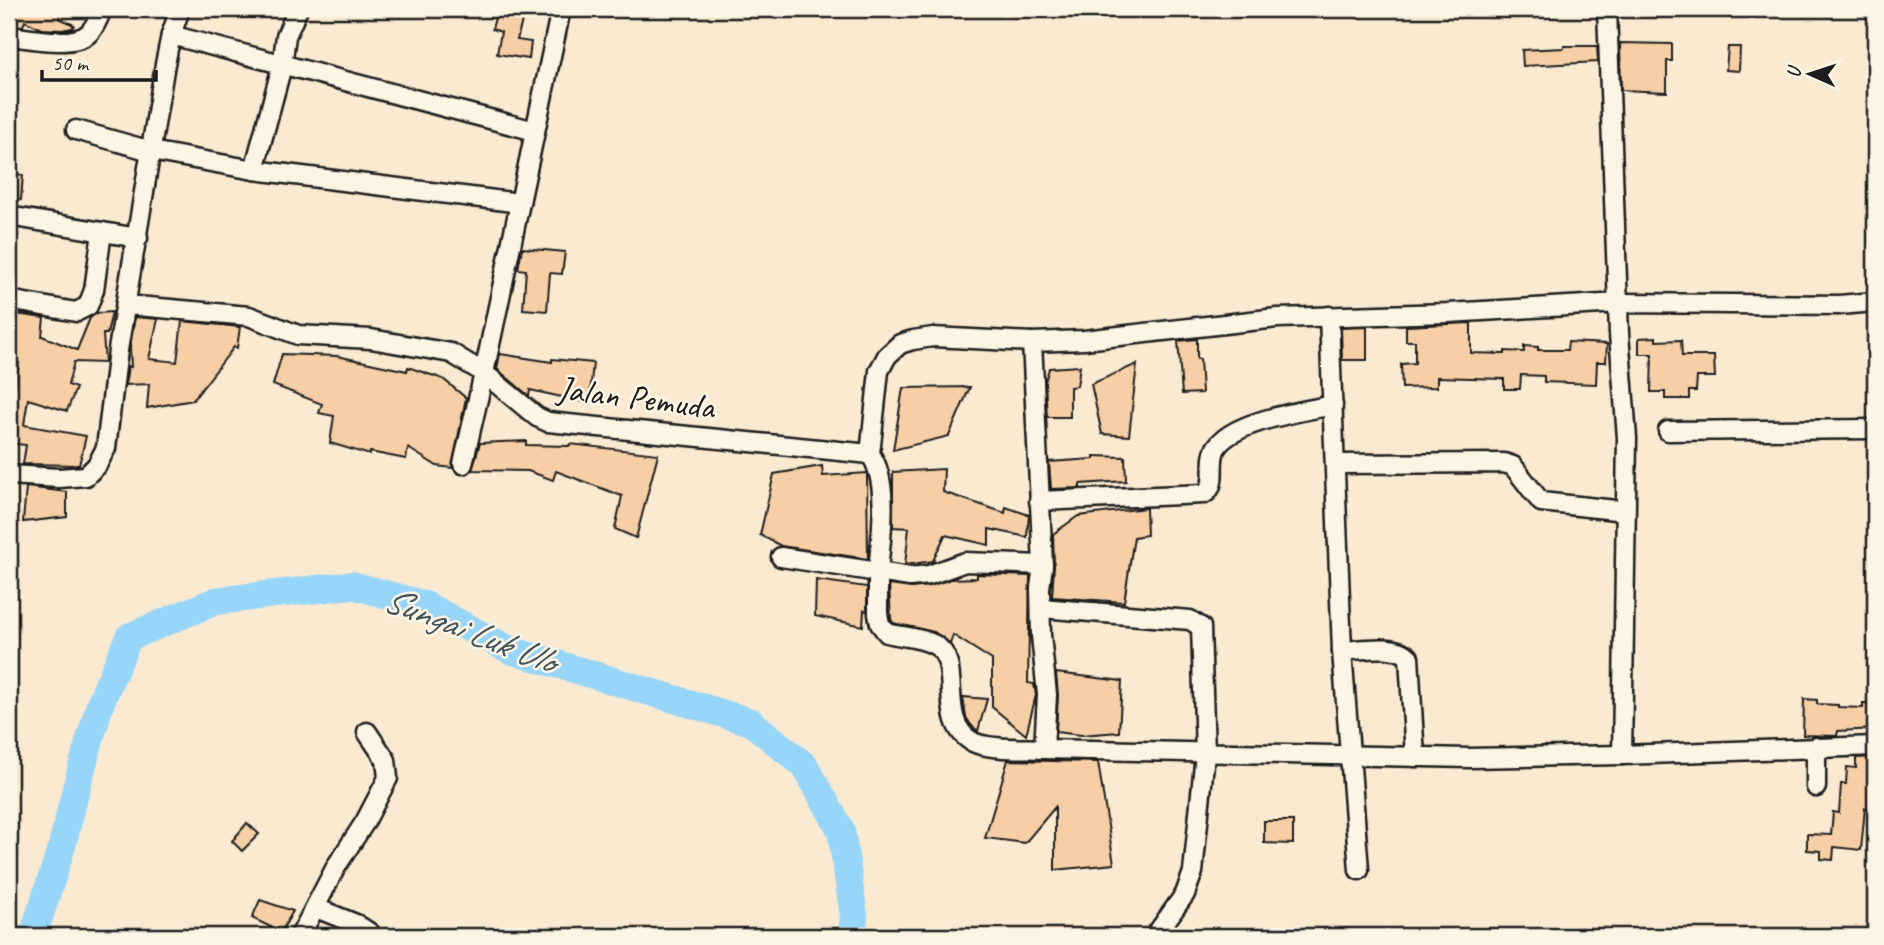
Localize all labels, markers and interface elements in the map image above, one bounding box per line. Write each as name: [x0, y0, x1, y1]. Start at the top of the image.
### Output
scale bar: [42, 38, 156, 82]
north arrow: [1776, 38, 1846, 108]
text: 50 m: [52, 50, 90, 76]
text: U: [1782, 64, 1806, 78]
street label: Jalan Pemuda: [553, 365, 719, 430]
water label: Sungai Luk Ulo: [377, 575, 569, 686]

